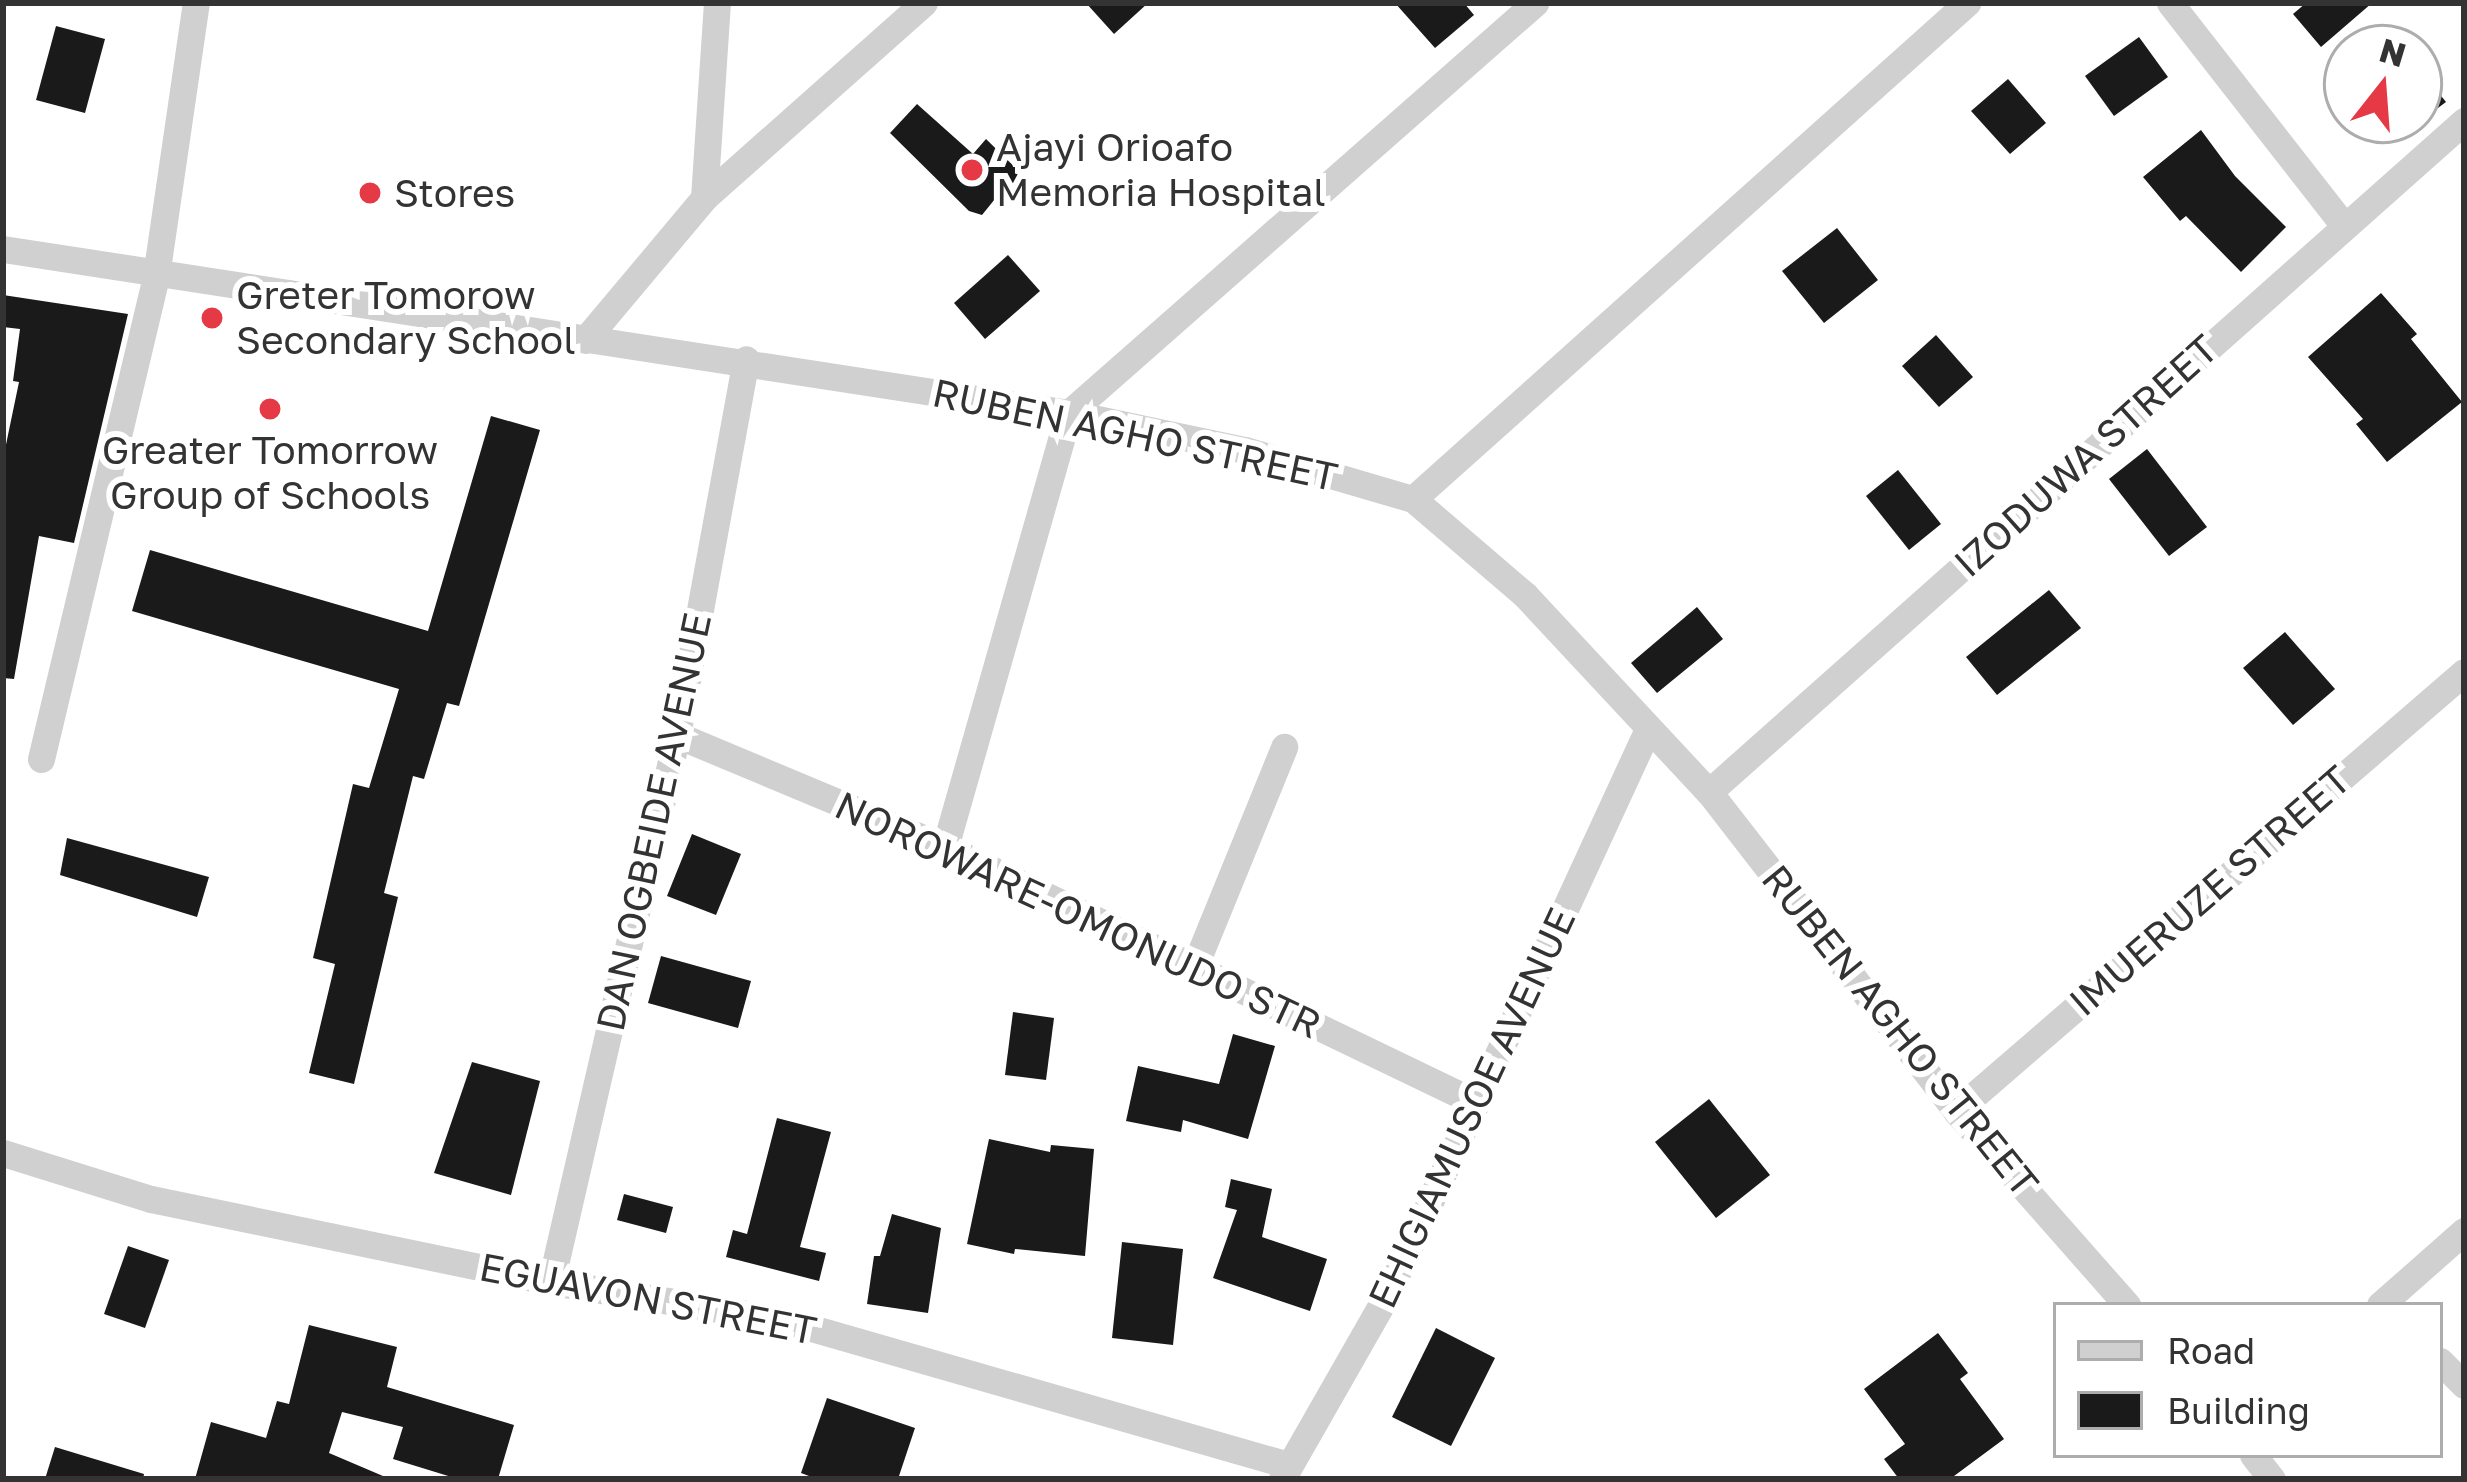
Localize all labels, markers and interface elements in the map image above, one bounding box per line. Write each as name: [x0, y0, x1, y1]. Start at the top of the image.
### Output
north arrow: [2323, 24, 2443, 144]
text: N: [2375, 30, 2410, 74]
place label: Ajayi Orioafo Memoria Hospital: [996, 125, 1326, 216]
marker: Ajayi Orioafo Memoria Hospital: [959, 157, 985, 183]
place label: Stores: [394, 170, 515, 216]
marker: Stores: [357, 180, 383, 206]
place label: Greter Tomorow Secondary School: [236, 273, 576, 364]
marker: Greter Tomorow Secondary School: [199, 305, 225, 331]
street label: IZODUWA STREET: [1945, 325, 2227, 587]
street label: RUBEN AGHO STREET: [928, 369, 1342, 501]
marker: Greater Tomorrow Group of Schools: [257, 396, 283, 422]
place label: Greater Tomorrow Group of Schools: [102, 428, 438, 519]
street label: DAN OGBEIDE AVENUE: [587, 609, 721, 1035]
street label: IMUERUZE STREET: [2060, 756, 2360, 1026]
street label: NOROWARE-OMONUDO STR: [828, 782, 1328, 1048]
street label: RUBEN AGHO STREET: [1752, 856, 2048, 1206]
street label: EHIGIAMUSOE AVENUE: [1359, 901, 1585, 1315]
street label: EGUAVON STREET: [476, 1243, 820, 1355]
legend: [2053, 1302, 2443, 1458]
text: Road: [2167, 1329, 2255, 1372]
text: Building: [2167, 1389, 2310, 1432]

